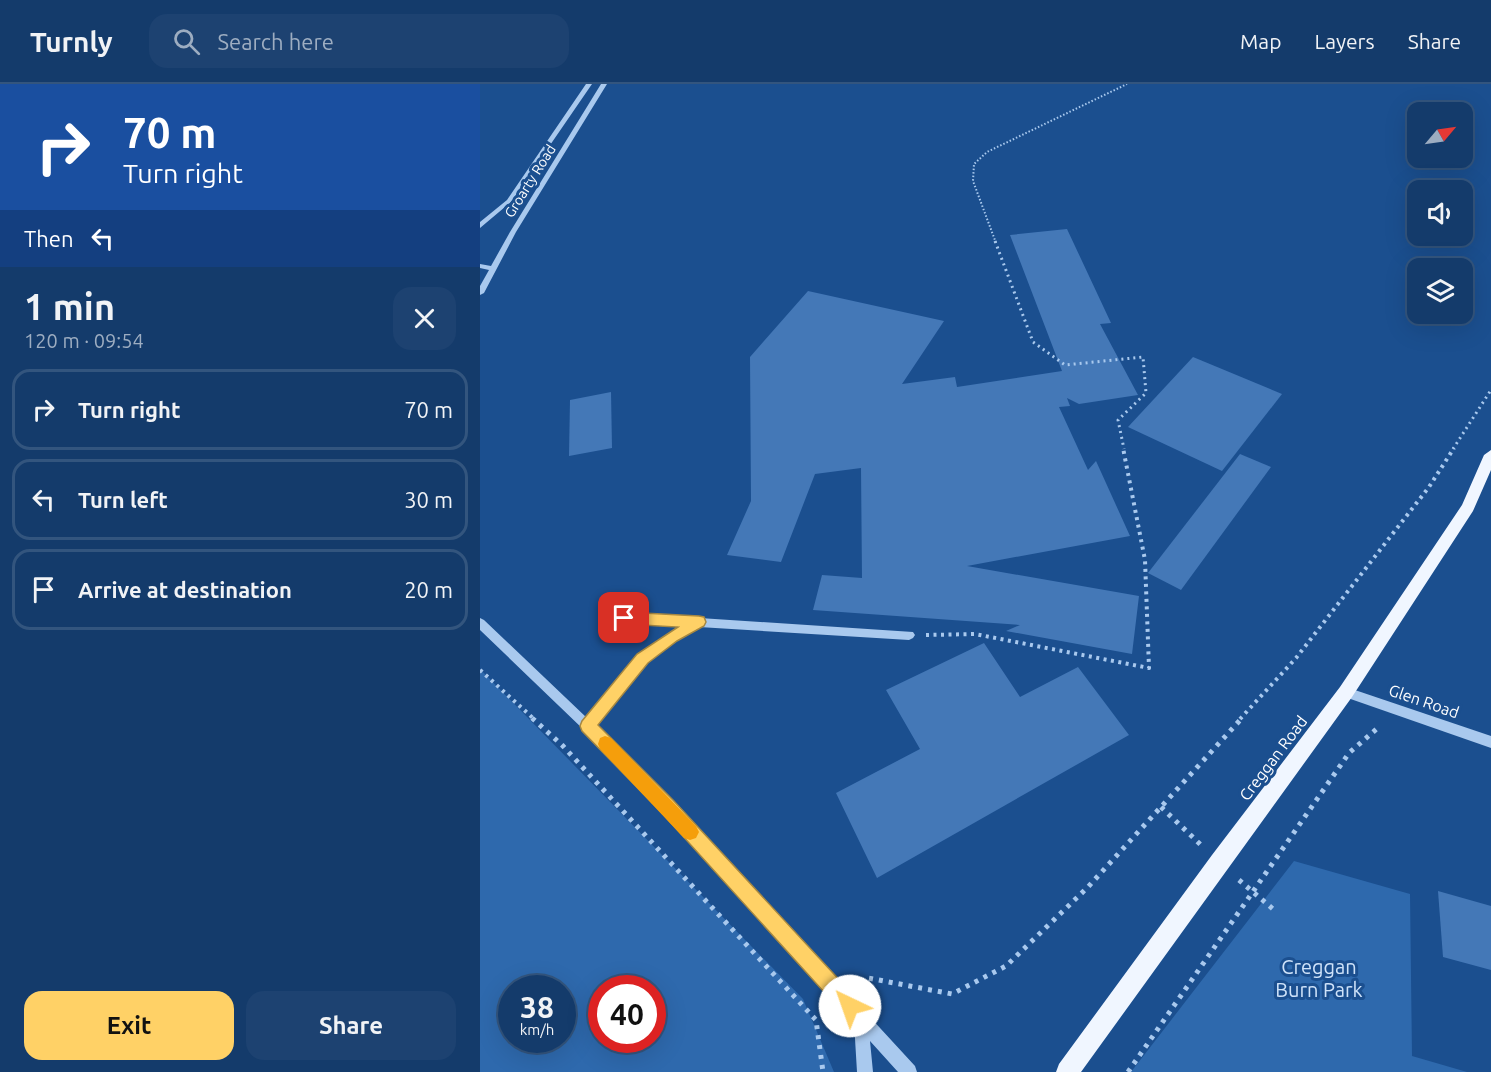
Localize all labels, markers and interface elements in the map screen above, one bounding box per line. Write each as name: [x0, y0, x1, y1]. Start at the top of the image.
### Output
search box: [149, 14, 569, 68]
icon: search: [170, 25, 203, 58]
text: Turnly: [30, 26, 113, 57]
text: Search here: [218, 29, 334, 54]
text: Map: [1240, 29, 1281, 53]
text: Layers: [1314, 29, 1375, 53]
text: Share: [1408, 29, 1461, 53]
north arrow: [1407, 102, 1473, 168]
map controls: [1407, 102, 1473, 324]
icon: right: [24, 108, 102, 186]
text: 70 m: [123, 109, 217, 156]
street label: Groarty Road: [501, 142, 559, 220]
text: Turn right: [123, 158, 243, 188]
button: sound: [1407, 180, 1473, 246]
icon: left: [86, 222, 119, 255]
text: Then: [24, 226, 74, 251]
button: layers: [1407, 258, 1473, 324]
text: 1 min: [24, 286, 115, 327]
button: close: [393, 287, 456, 350]
text: 120 m · 09:54: [24, 329, 144, 352]
icon: right: [27, 393, 60, 426]
text: Turn right: [78, 397, 180, 422]
text: 70 m: [404, 397, 453, 422]
icon: left: [27, 483, 60, 516]
text: Turn left: [78, 487, 168, 512]
text: 30 m: [404, 487, 453, 512]
icon: arrive: [27, 573, 60, 606]
text: Arrive at destination: [78, 577, 292, 602]
text: 20 m: [404, 577, 453, 602]
pin: [598, 592, 649, 643]
icon: arrive: [607, 601, 640, 634]
street label: Glen Road: [1386, 681, 1462, 721]
street label: Creggan Road: [1235, 712, 1311, 804]
park label: Creggan Burn Park: [1275, 955, 1363, 1001]
position arrow: [818, 974, 882, 1038]
speed limit sign: 40: [588, 975, 666, 1053]
text: 38: [520, 990, 554, 1024]
button: Exit: [24, 991, 234, 1060]
button: Share: [246, 991, 456, 1060]
text: km/h: [520, 1021, 554, 1038]

